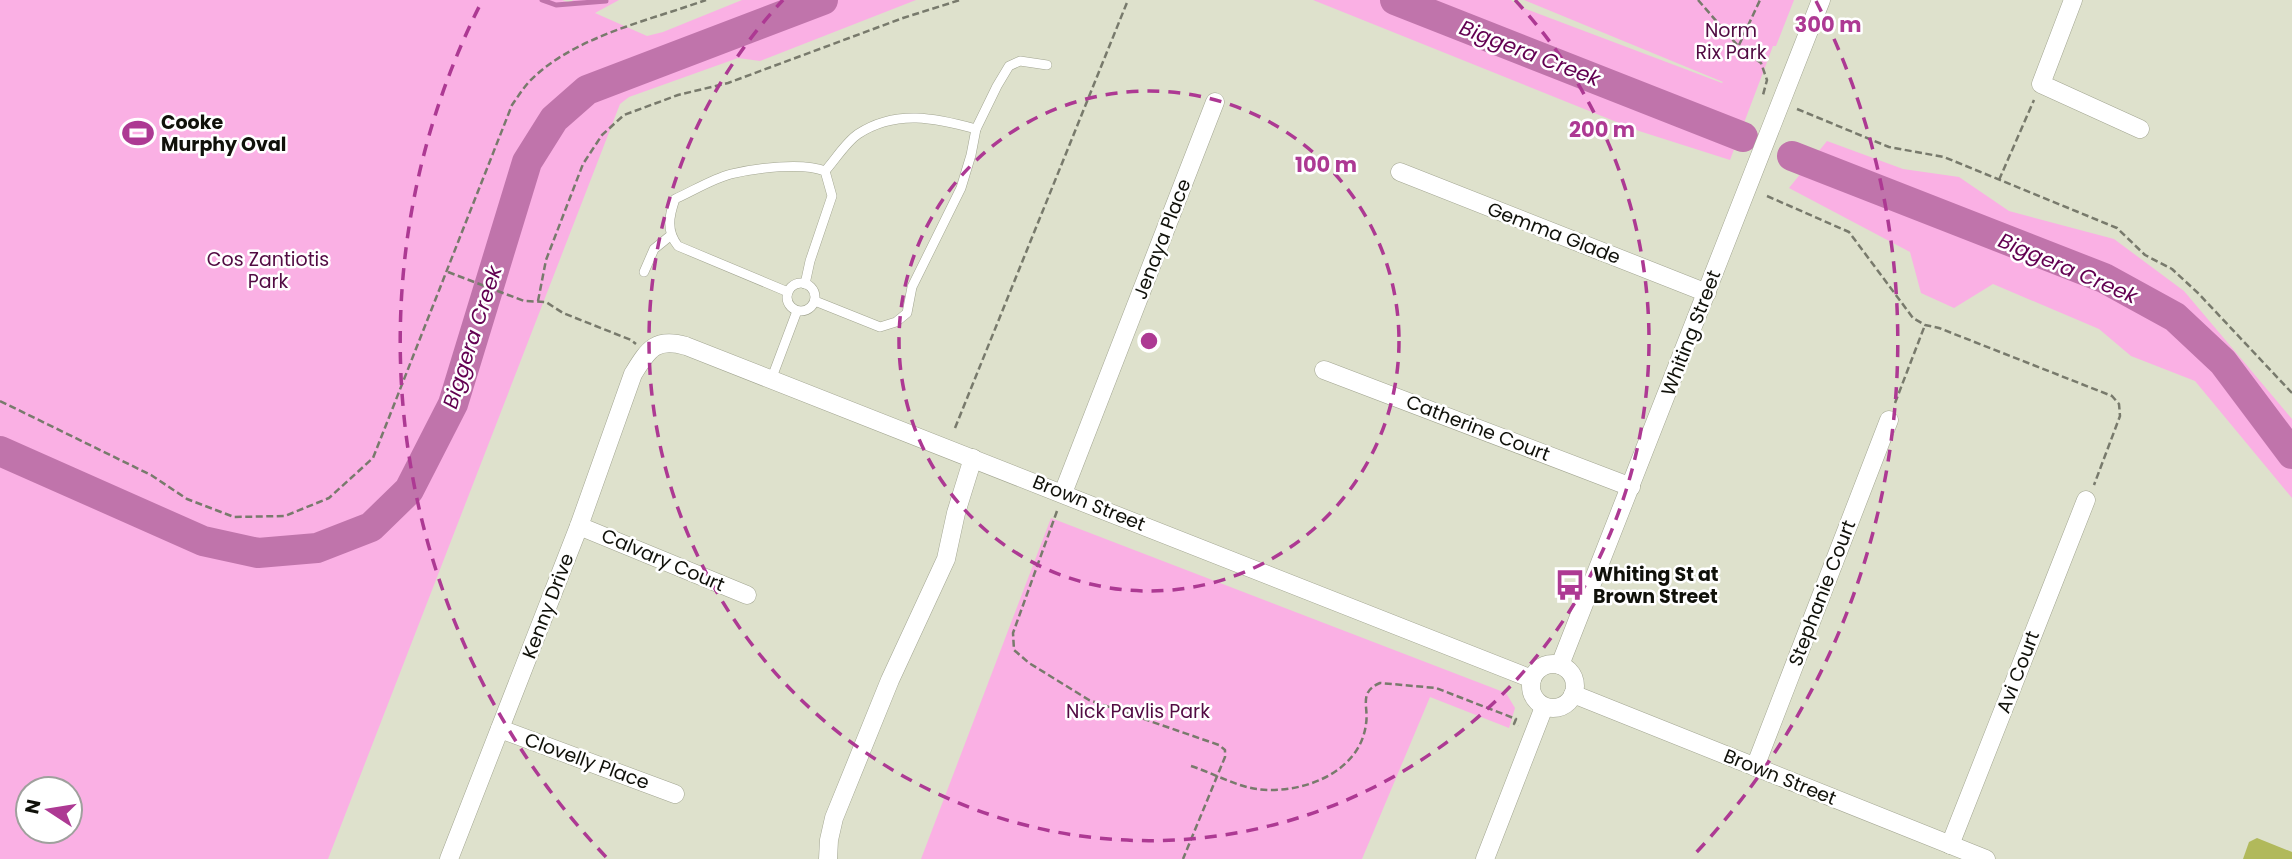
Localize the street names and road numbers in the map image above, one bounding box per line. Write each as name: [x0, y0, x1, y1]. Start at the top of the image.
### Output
street label: Jenaya Place: [1127, 175, 1197, 303]
street label: Gemma Glade: [1484, 195, 1624, 271]
street label: Whiting Street: [1655, 266, 1727, 400]
street label: Catherine Court: [1402, 388, 1554, 468]
street label: Brown Street: [1029, 468, 1149, 538]
street label: Stephanie Court: [1782, 516, 1862, 670]
street label: Calvary Court: [597, 522, 729, 598]
street label: Kenny Drive: [516, 549, 580, 663]
street label: Avi Court: [1990, 627, 2046, 717]
street label: Clovelly Place: [521, 726, 653, 796]
street label: Brown Street: [1720, 742, 1840, 812]

